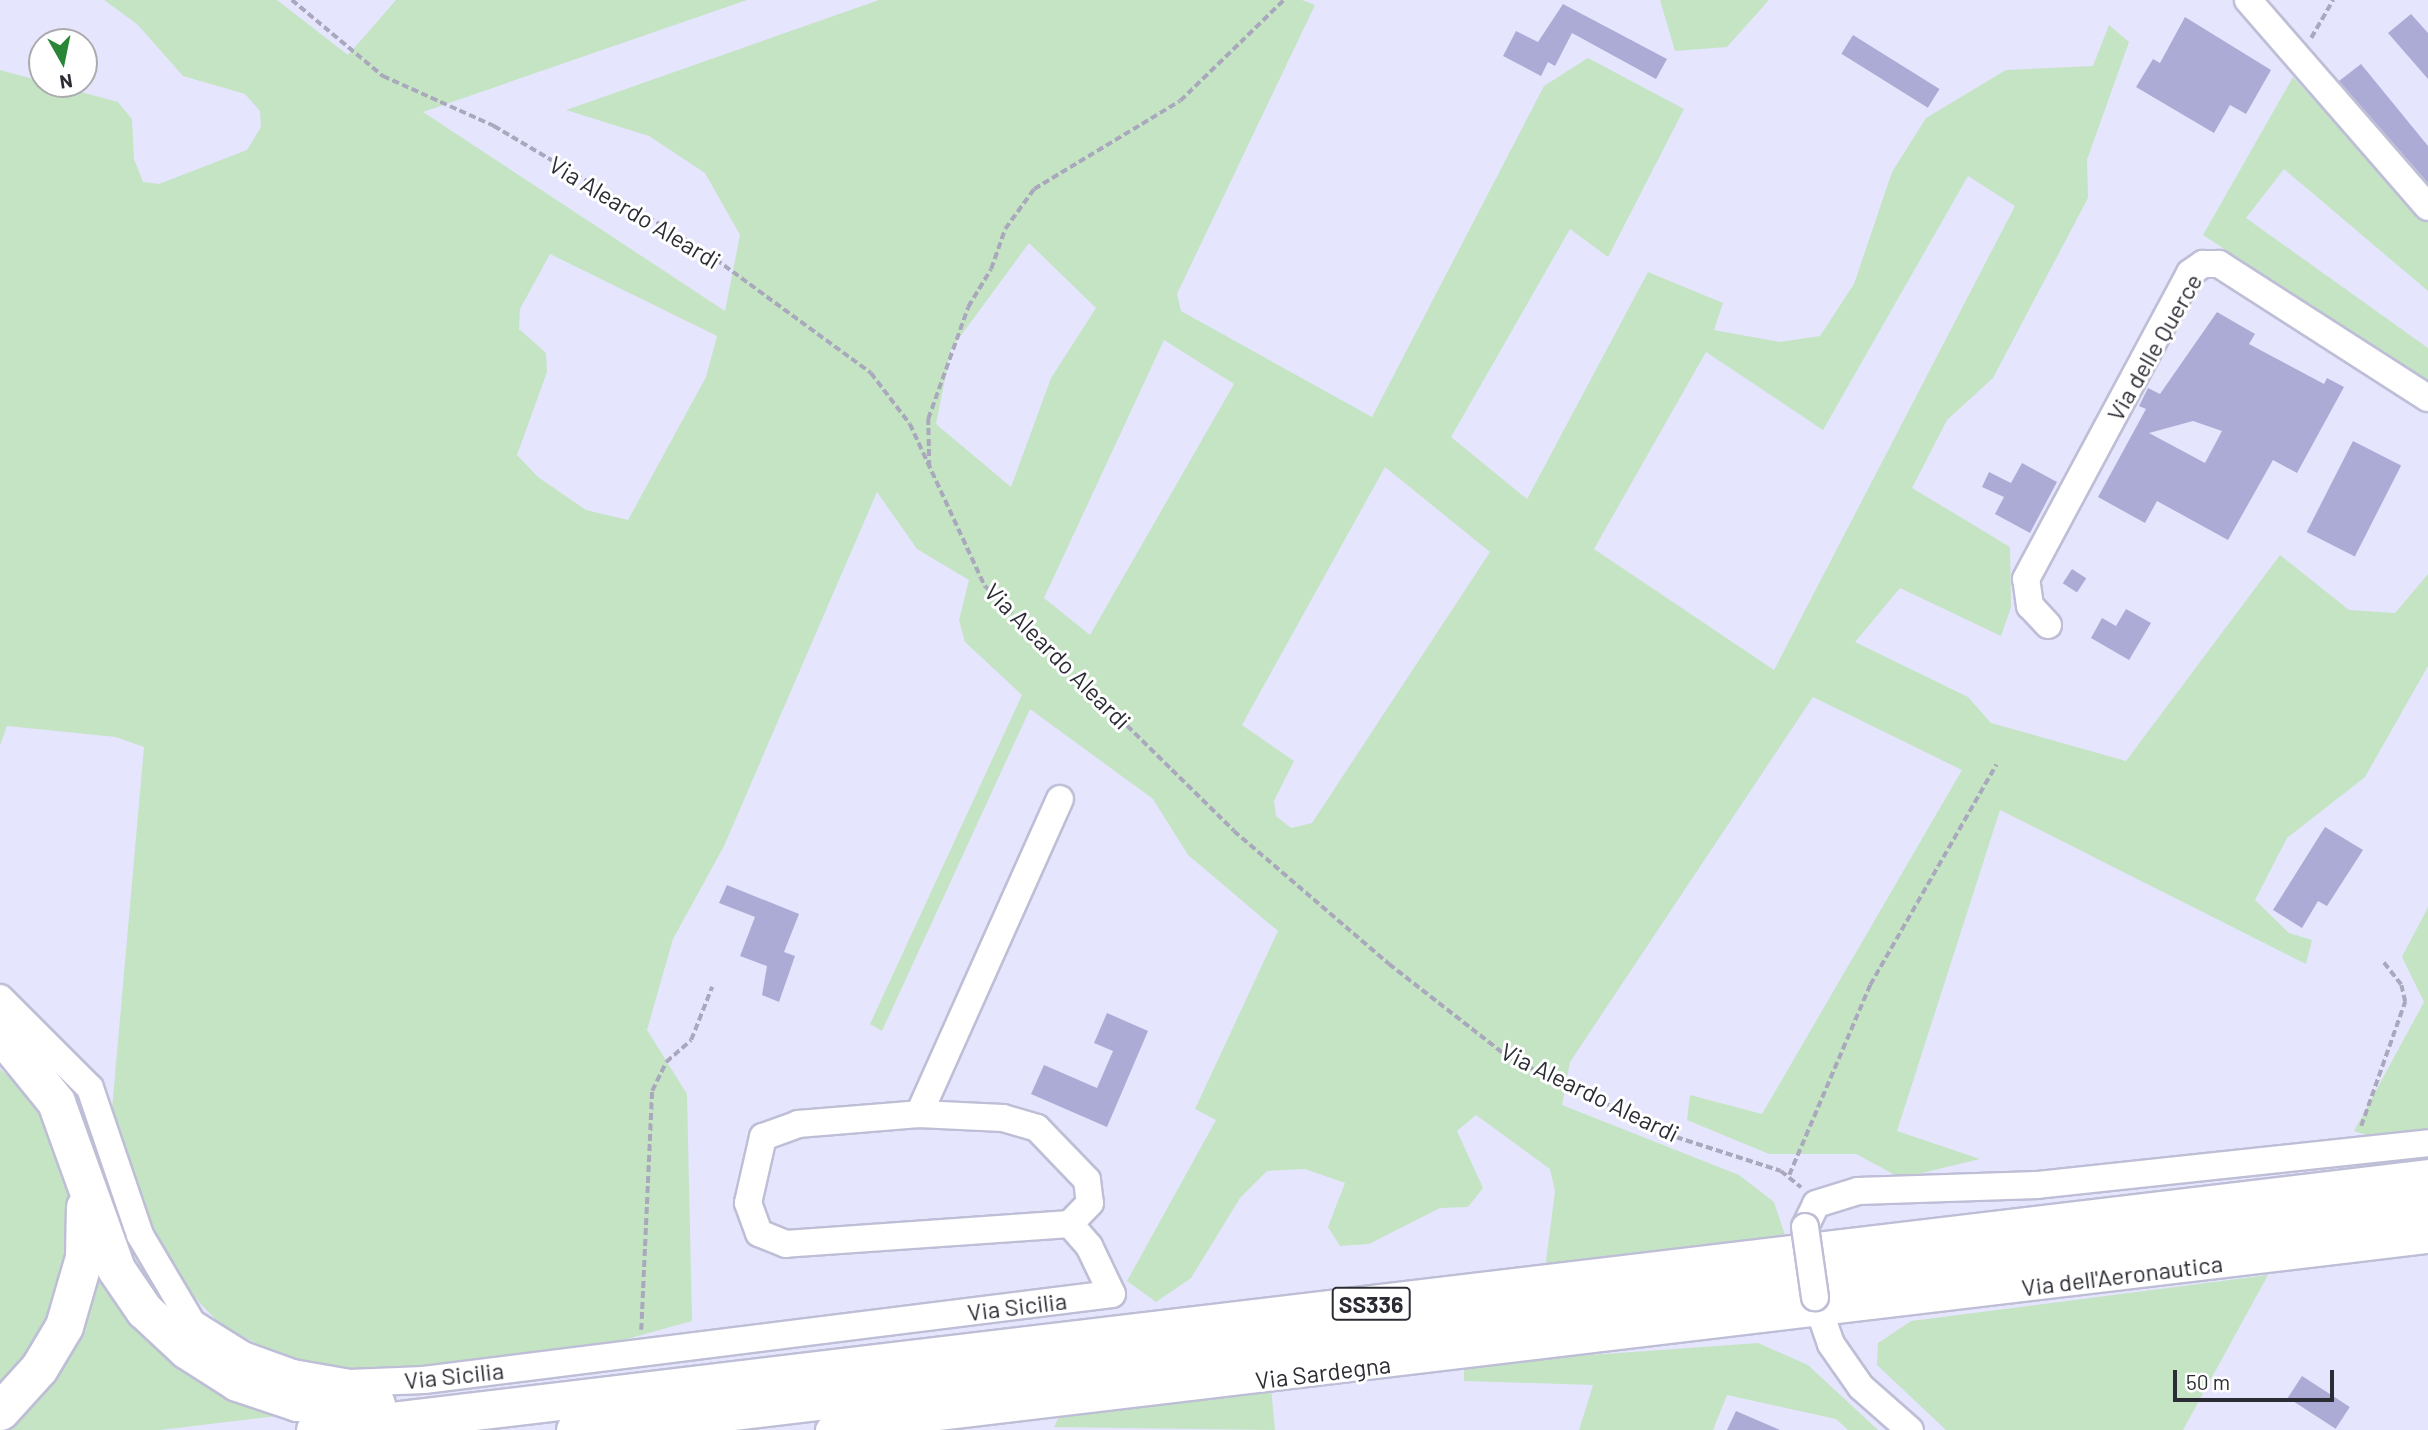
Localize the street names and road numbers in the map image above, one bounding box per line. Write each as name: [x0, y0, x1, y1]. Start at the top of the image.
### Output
street label: Via Aleardo Aleardi: [544, 149, 726, 275]
street label: Via delle Querce: [2100, 268, 2208, 426]
street label: Via Aleardo Aleardi: [979, 577, 1137, 735]
street label: Via Aleardo Aleardi: [1496, 1036, 1684, 1148]
street label: Via dell'Aeronautica: [2020, 1248, 2224, 1302]
road number: SS336: [1331, 1284, 1411, 1324]
street label: Via Sicilia: [966, 1286, 1068, 1326]
street label: Via Sardegna: [1254, 1349, 1392, 1395]
street label: Via Sicilia: [403, 1355, 505, 1395]

